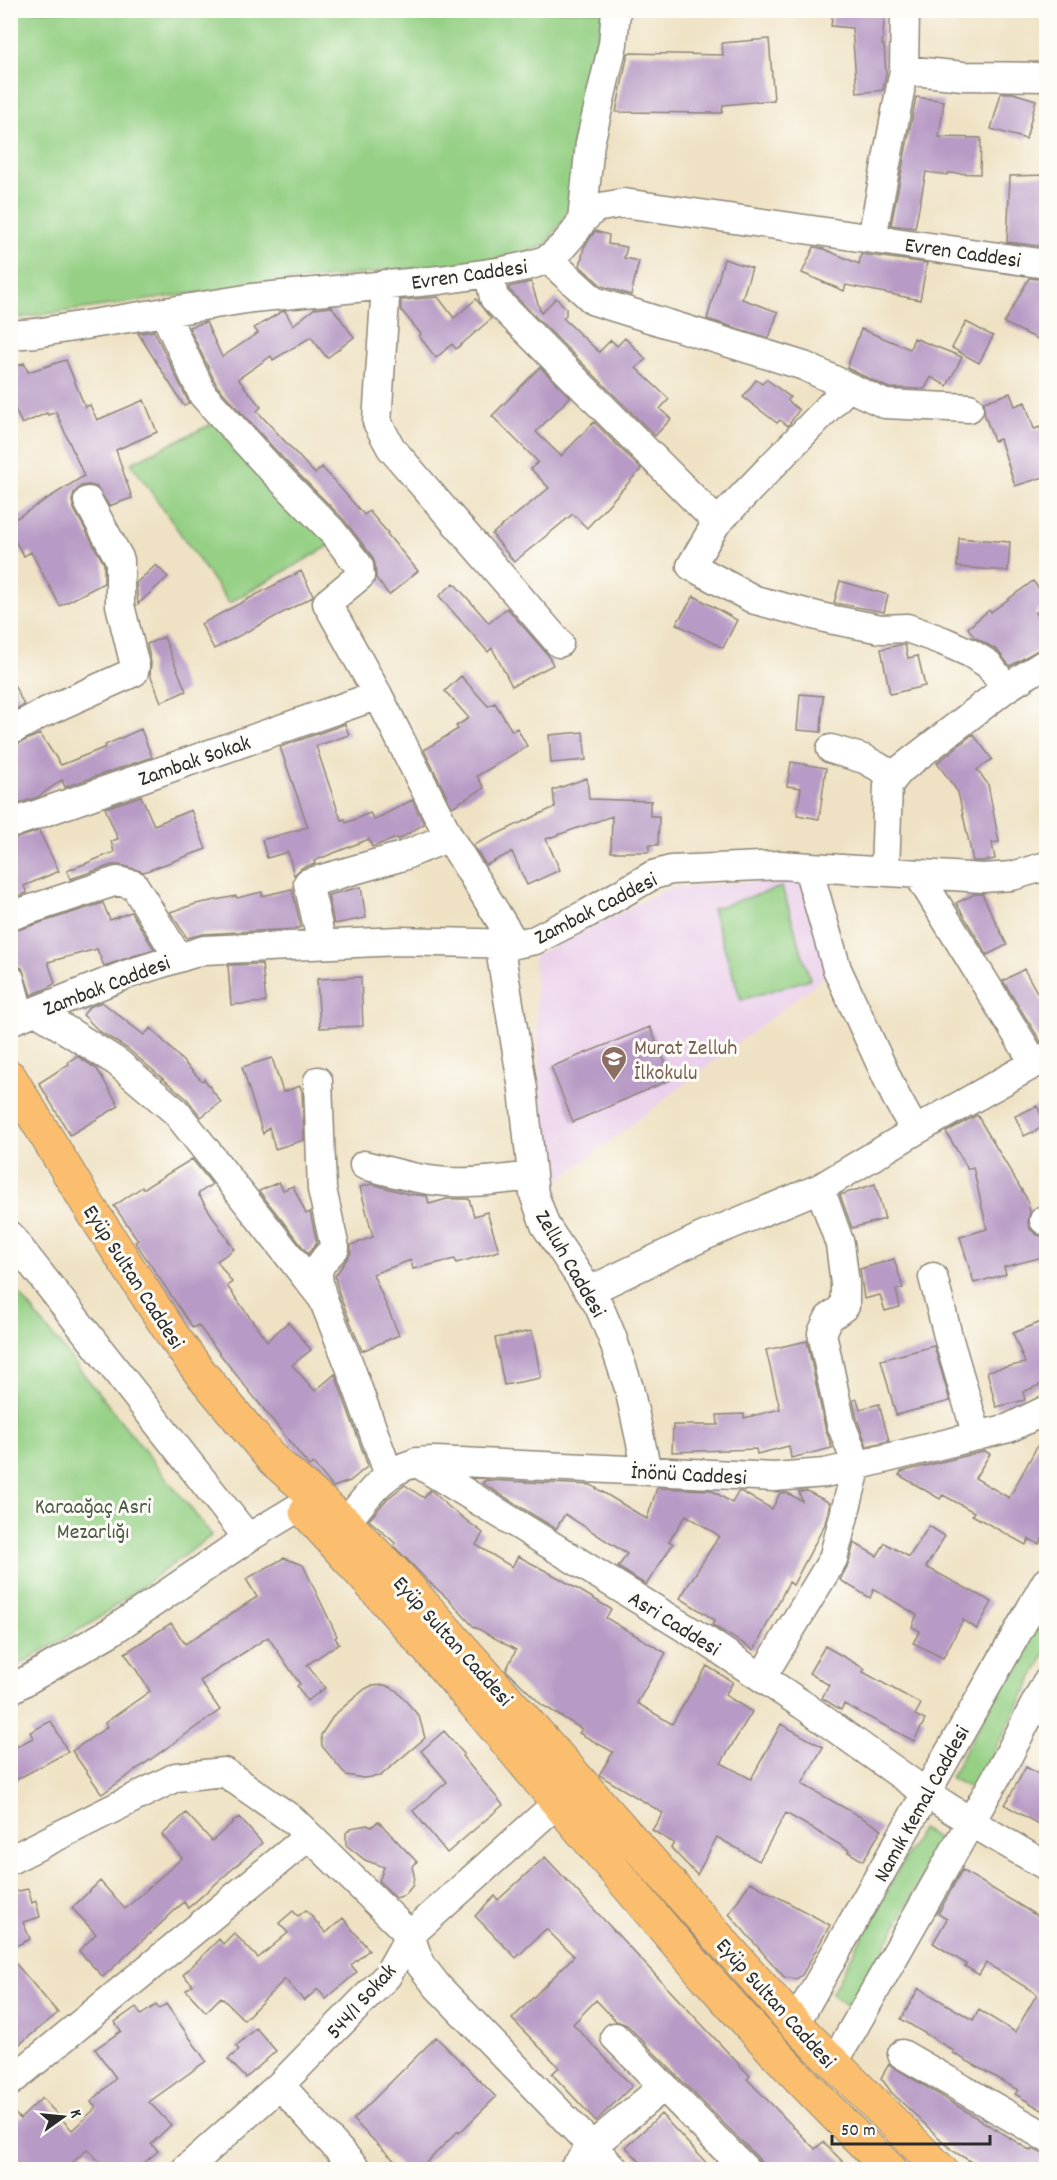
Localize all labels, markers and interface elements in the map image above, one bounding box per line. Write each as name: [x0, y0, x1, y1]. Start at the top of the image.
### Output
street label: Evren Caddesi: [902, 231, 1023, 278]
street label: Evren Caddesi: [409, 253, 530, 300]
street label: Zambak Sokak: [135, 729, 255, 796]
street label: Zambak Caddesi: [530, 866, 663, 954]
street label: Zambak Caddesi: [39, 949, 175, 1026]
place label: Murat Zelluh İlkokulu: [634, 1034, 737, 1090]
school or university icon: Murat Zelluh İlkokulu: [599, 1044, 629, 1082]
street label: Eyüp Sultan Caddesi: [74, 1200, 190, 1356]
street label: Zelluh Caddesi: [526, 1205, 612, 1324]
street label: İnönü Caddesi: [630, 1458, 747, 1495]
park label: Karaağaç Asri Mezarlığı: [35, 1493, 151, 1549]
street label: Eyüp Sultan Caddesi: [384, 1570, 519, 1715]
street label: Asri Caddesi: [621, 1584, 725, 1665]
street label: Namık Kemal Caddesi: [867, 1721, 979, 1889]
street label: Eyüp Sultan Caddesi: [707, 1932, 842, 2077]
street label: 544/1 Sokak: [320, 1958, 405, 2047]
north arrow: [33, 2087, 93, 2147]
text: K: [63, 2107, 87, 2121]
scale bar: [832, 2108, 990, 2146]
text: 50 m: [841, 2119, 876, 2144]

